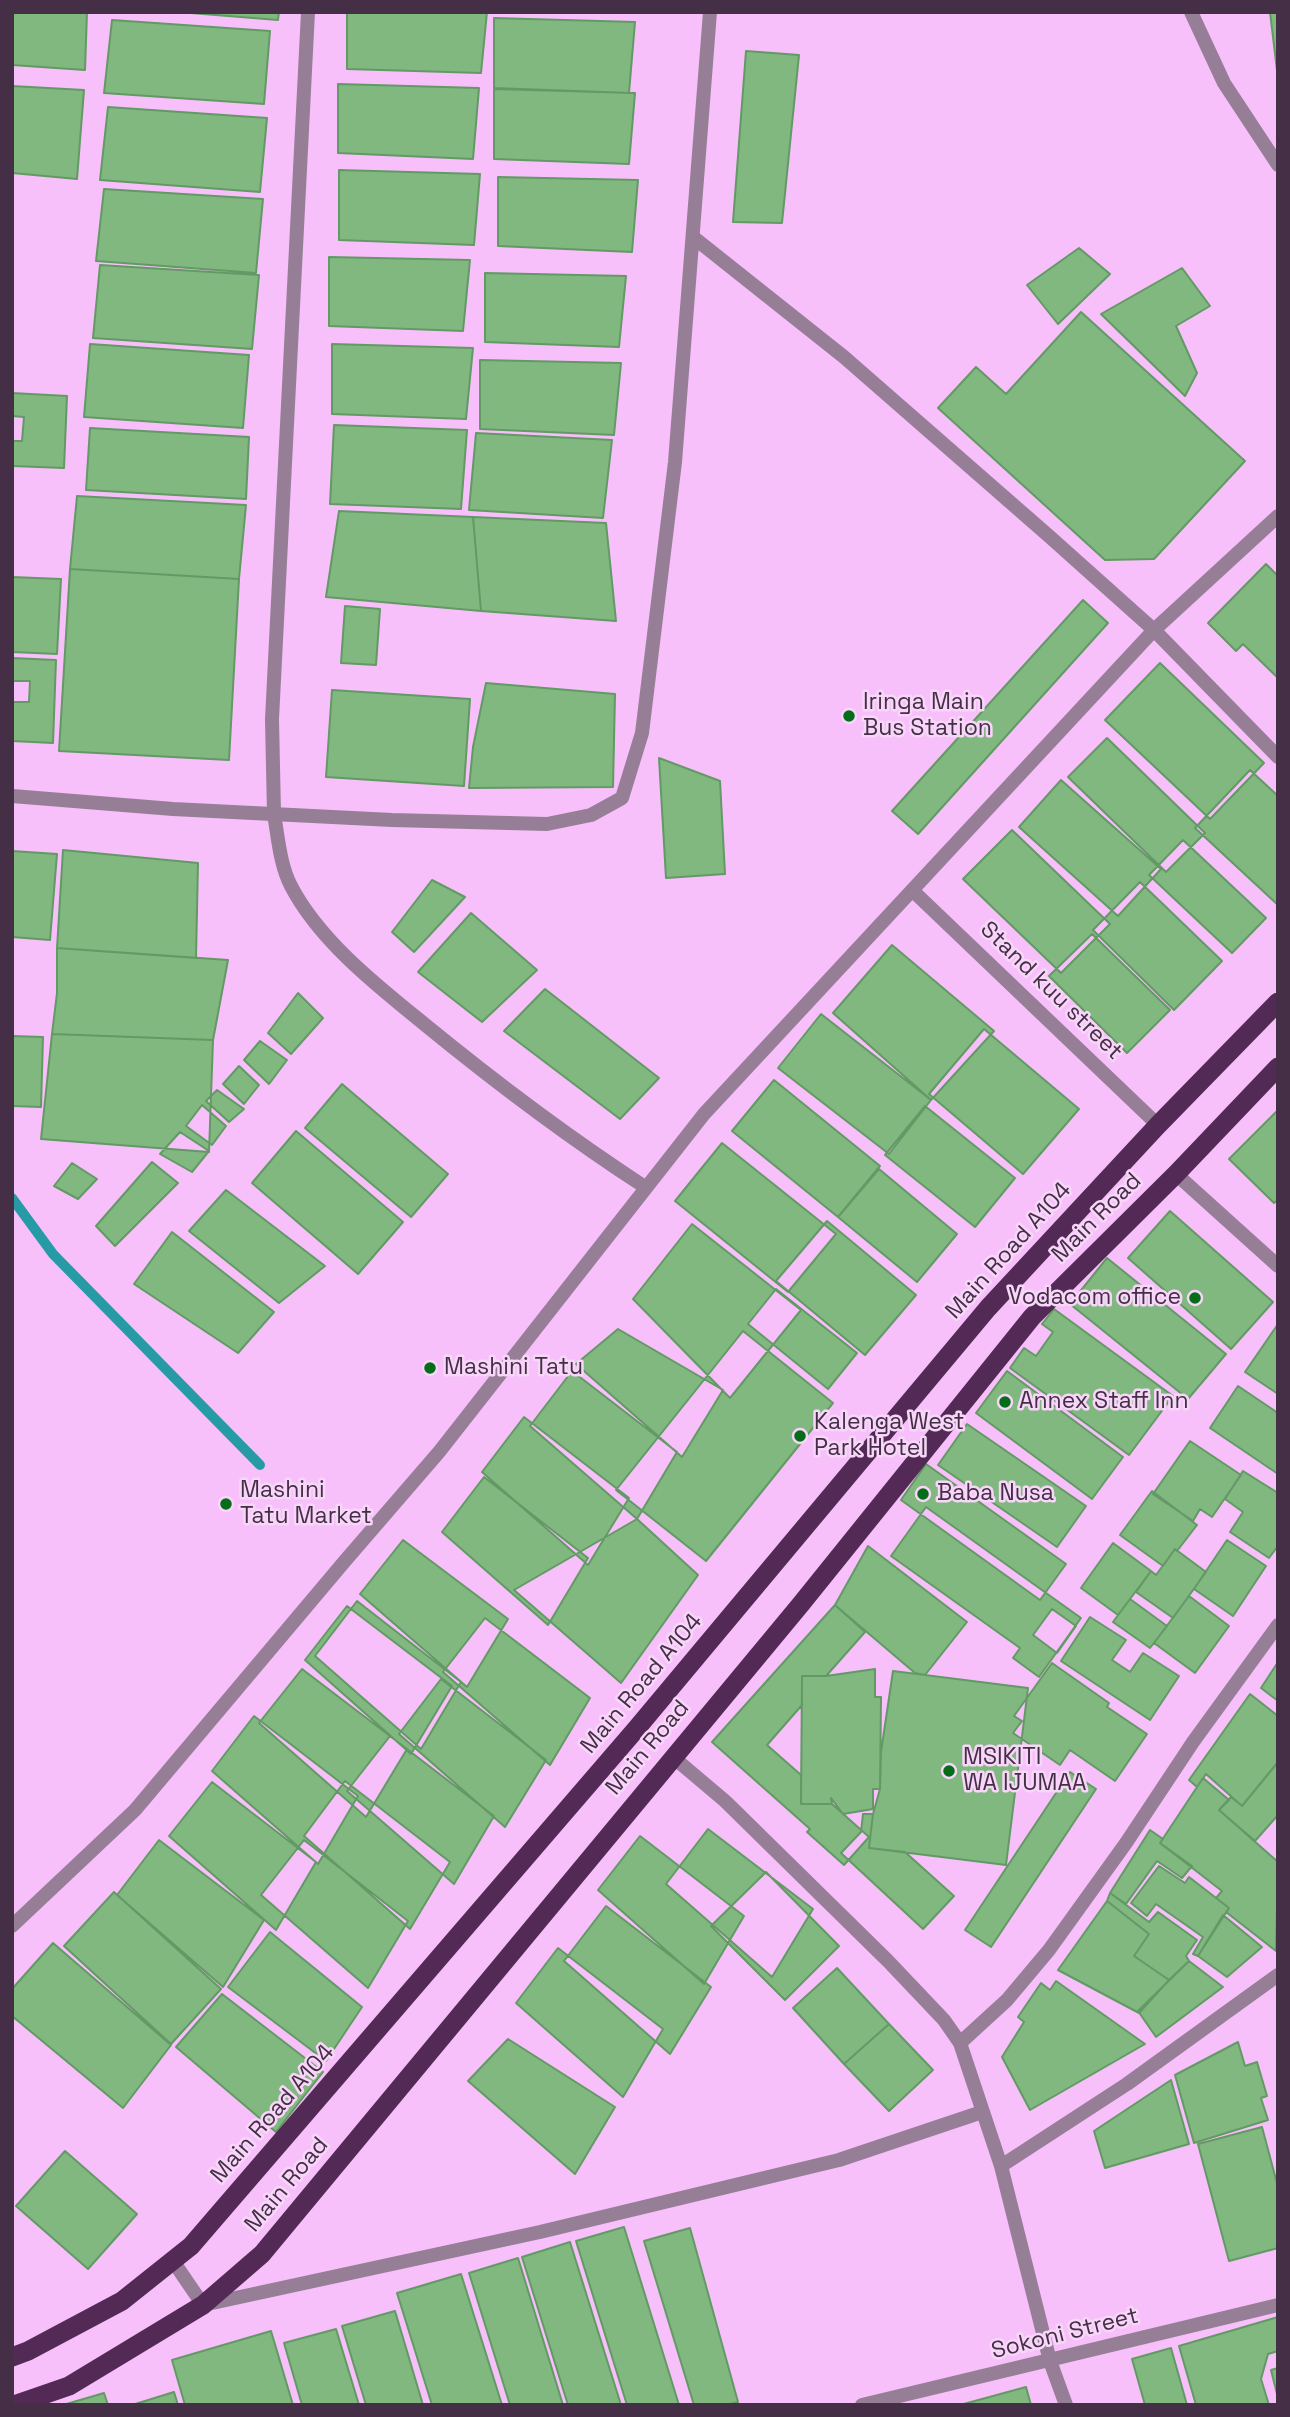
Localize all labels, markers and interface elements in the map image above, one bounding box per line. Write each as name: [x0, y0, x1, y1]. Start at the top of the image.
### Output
place label: Iringa Main Bus Station: [863, 689, 992, 743]
marker: Iringa Main Bus Station: [841, 708, 857, 724]
street label: Stand kuu street: [974, 916, 1128, 1066]
street label: Main Road: [1047, 1168, 1147, 1268]
street label: Main Road A104: [940, 1177, 1078, 1325]
place label: Vodacom office: [1008, 1284, 1181, 1312]
marker: Vodacom office: [1187, 1290, 1203, 1306]
place label: Mashini Tatu: [444, 1354, 583, 1382]
marker: Mashini Tatu: [422, 1360, 438, 1376]
place label: Annex Staff Inn: [1019, 1388, 1188, 1416]
marker: Annex Staff Inn: [997, 1394, 1013, 1410]
place label: Kalenga West Park Hotel: [814, 1409, 964, 1463]
marker: Kalenga West Park Hotel: [792, 1428, 808, 1444]
place label: Mashini Tatu Market: [240, 1477, 372, 1531]
place label: Baba Nusa: [937, 1480, 1054, 1508]
marker: Baba Nusa: [915, 1486, 931, 1502]
marker: Mashini Tatu Market: [218, 1496, 234, 1512]
street label: Main Road A104: [575, 1608, 709, 1760]
street label: Main Road: [600, 1695, 696, 1801]
place label: MSIKITI WA IJUMAA: [963, 1744, 1086, 1798]
marker: MSIKITI WA IJUMAA: [941, 1763, 957, 1779]
street label: Main Road A104: [205, 2039, 341, 2189]
street label: Main Road: [239, 2132, 335, 2238]
street label: Sokoni Street: [989, 2302, 1141, 2366]

